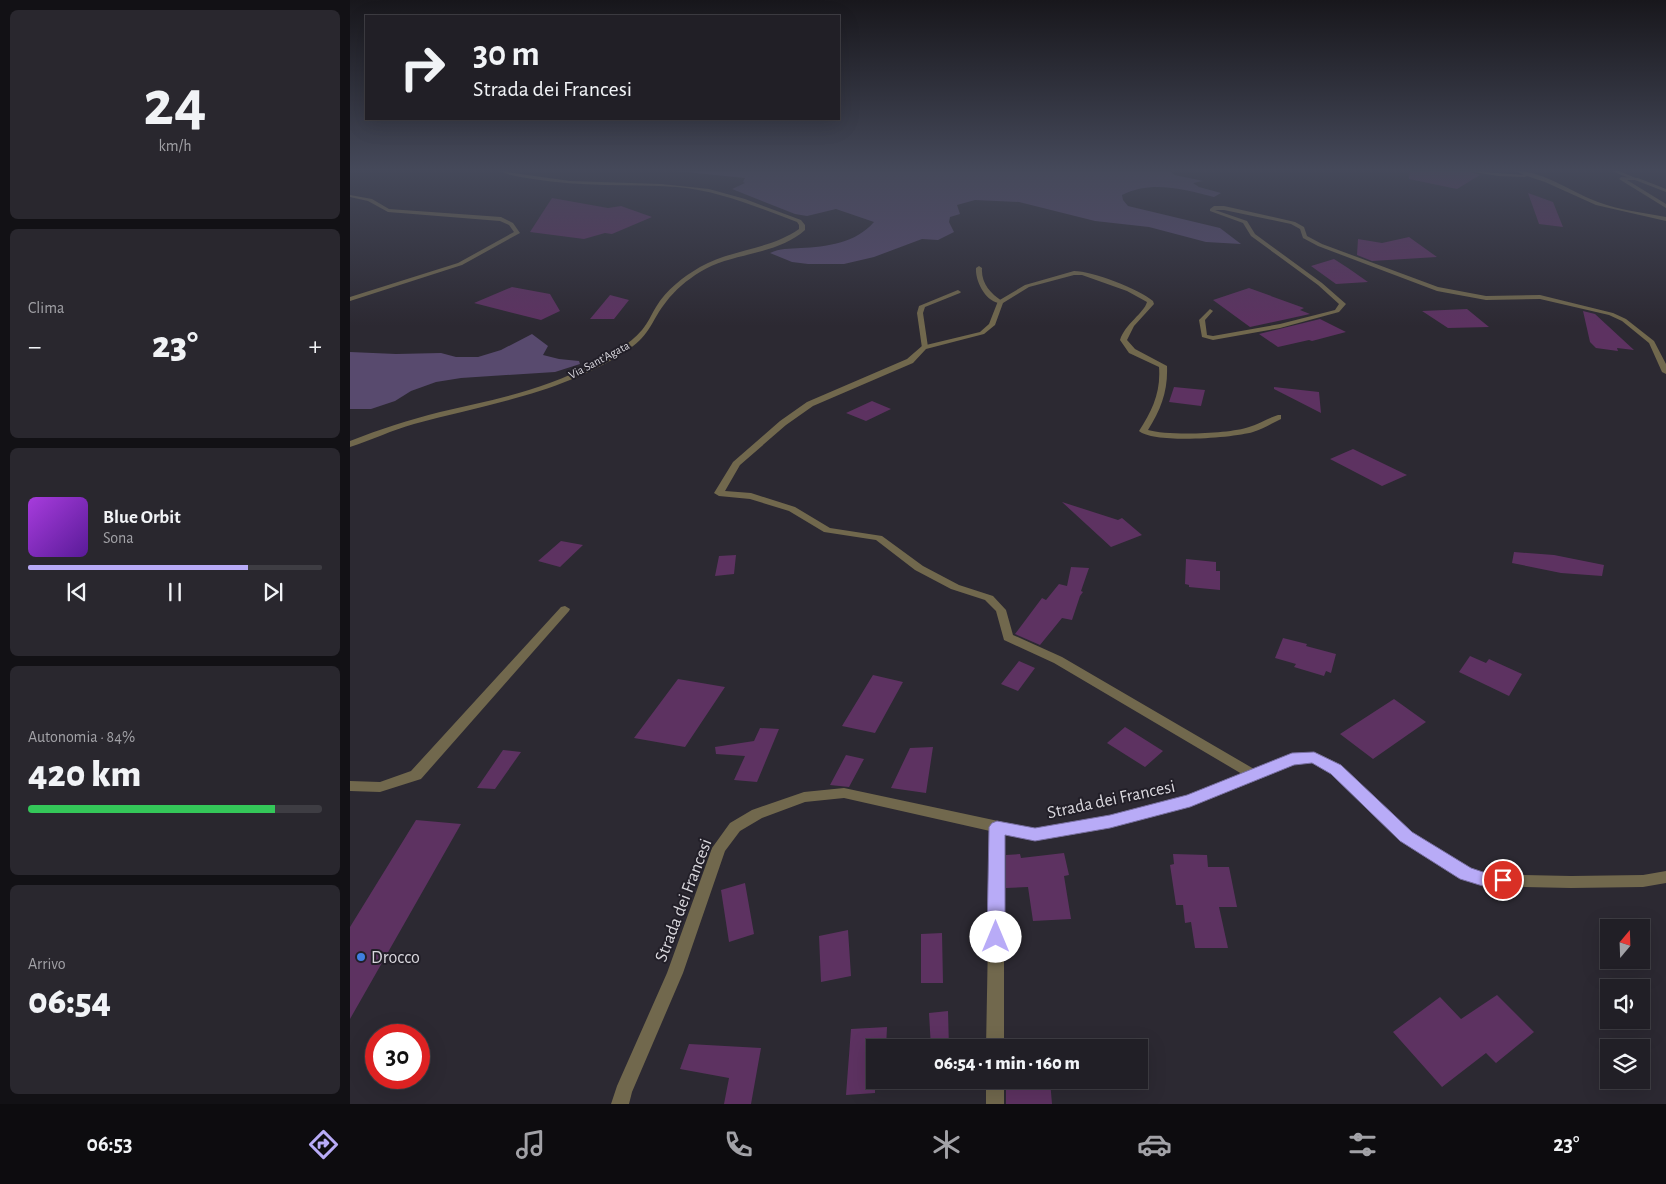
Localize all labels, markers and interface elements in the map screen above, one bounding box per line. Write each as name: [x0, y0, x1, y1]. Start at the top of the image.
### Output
icon: right: [390, 35, 455, 100]
text: 30 m: [473, 37, 540, 72]
text: 24: [143, 72, 207, 137]
text: Strada dei Francesi: [473, 78, 632, 100]
text: km/h: [158, 138, 192, 154]
text: Clima: [28, 300, 64, 316]
text: 23°: [152, 327, 198, 365]
text: −: [28, 333, 41, 361]
text: +: [309, 333, 322, 361]
street label: Via Sant'Agata: [567, 339, 632, 381]
text: Blue Orbit: [103, 508, 181, 527]
text: Sona: [103, 530, 134, 546]
icon: previous: [63, 578, 91, 606]
icon: pause: [161, 578, 189, 606]
icon: next: [259, 578, 287, 606]
text: Autonomia · 84%: [28, 729, 135, 745]
text: 420 km: [28, 756, 141, 794]
street label: Strada dei Francesi: [1046, 778, 1177, 822]
street label: Strada dei Francesi: [652, 836, 716, 964]
pin: [1482, 859, 1524, 901]
icon: arrive: [1489, 866, 1517, 894]
position arrow: [969, 910, 1021, 962]
north arrow: [1600, 919, 1650, 969]
map controls: [1600, 919, 1650, 1089]
place label: Drocco: [371, 949, 420, 967]
marker: Drocco: [355, 951, 367, 963]
text: Arrivo: [28, 956, 66, 972]
button: sound: [1600, 979, 1650, 1029]
text: 06:54: [28, 983, 111, 1021]
speed limit sign: 30: [365, 1024, 430, 1089]
button: layers: [1600, 1039, 1650, 1089]
text: 06:54 · 1 min · 160 m: [934, 1054, 1080, 1073]
icon: directions: [306, 1127, 341, 1162]
icon: music: [513, 1127, 548, 1162]
icon: phone: [721, 1127, 756, 1162]
icon: climate: [929, 1127, 964, 1162]
icon: car: [1137, 1127, 1172, 1162]
icon: filters: [1345, 1127, 1380, 1162]
text: 06:53: [86, 1133, 133, 1155]
text: 23°: [1553, 1133, 1579, 1155]

